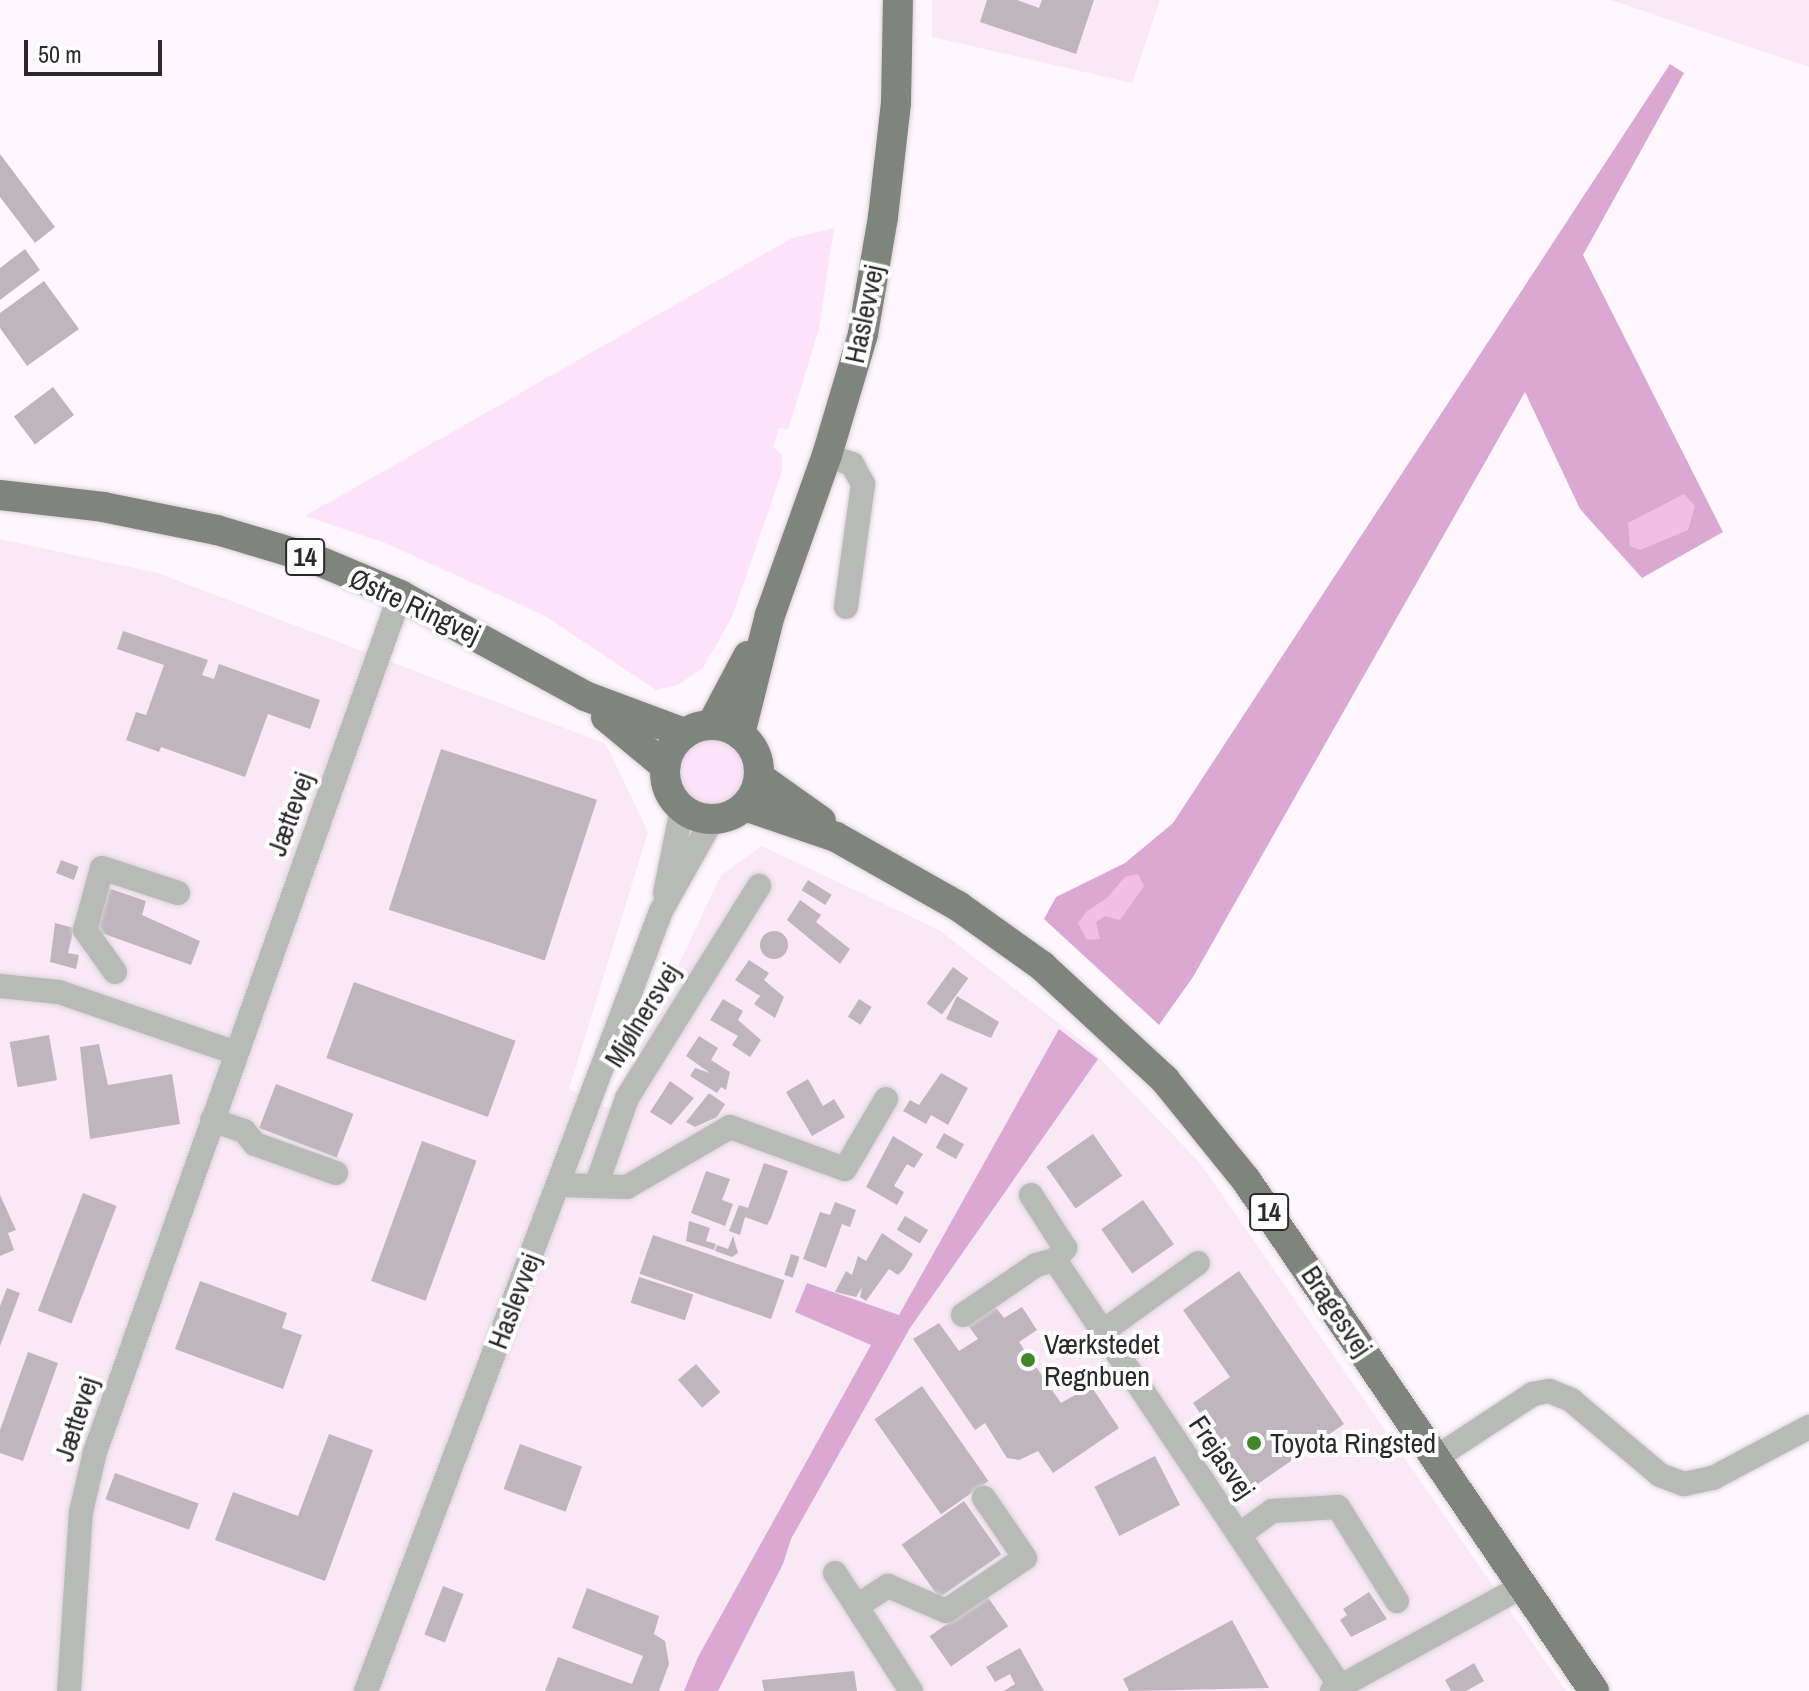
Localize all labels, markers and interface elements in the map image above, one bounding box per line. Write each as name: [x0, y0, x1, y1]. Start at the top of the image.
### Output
scale bar: [28, 24, 166, 74]
text: 50 m: [38, 38, 82, 70]
street label: Haslevvej: [837, 262, 891, 366]
road number: 14: [285, 535, 325, 579]
street label: Østre Ringvej: [344, 561, 486, 651]
street label: Jættevej: [259, 767, 321, 861]
street label: Mjølnersvej: [597, 957, 687, 1073]
road number: 14: [1249, 1190, 1289, 1234]
street label: Haslevvej: [480, 1249, 548, 1353]
street label: Bragesvej: [1295, 1259, 1379, 1363]
place label: Værkstedet Regnbuen: [1044, 1327, 1160, 1393]
marker: Værkstedet Regnbuen: [1019, 1351, 1037, 1369]
street label: Jættevej: [47, 1373, 105, 1465]
street label: Frejasvej: [1182, 1409, 1262, 1505]
place label: Toyota Ringsted: [1270, 1426, 1436, 1460]
marker: Toyota Ringsted: [1245, 1434, 1263, 1452]

